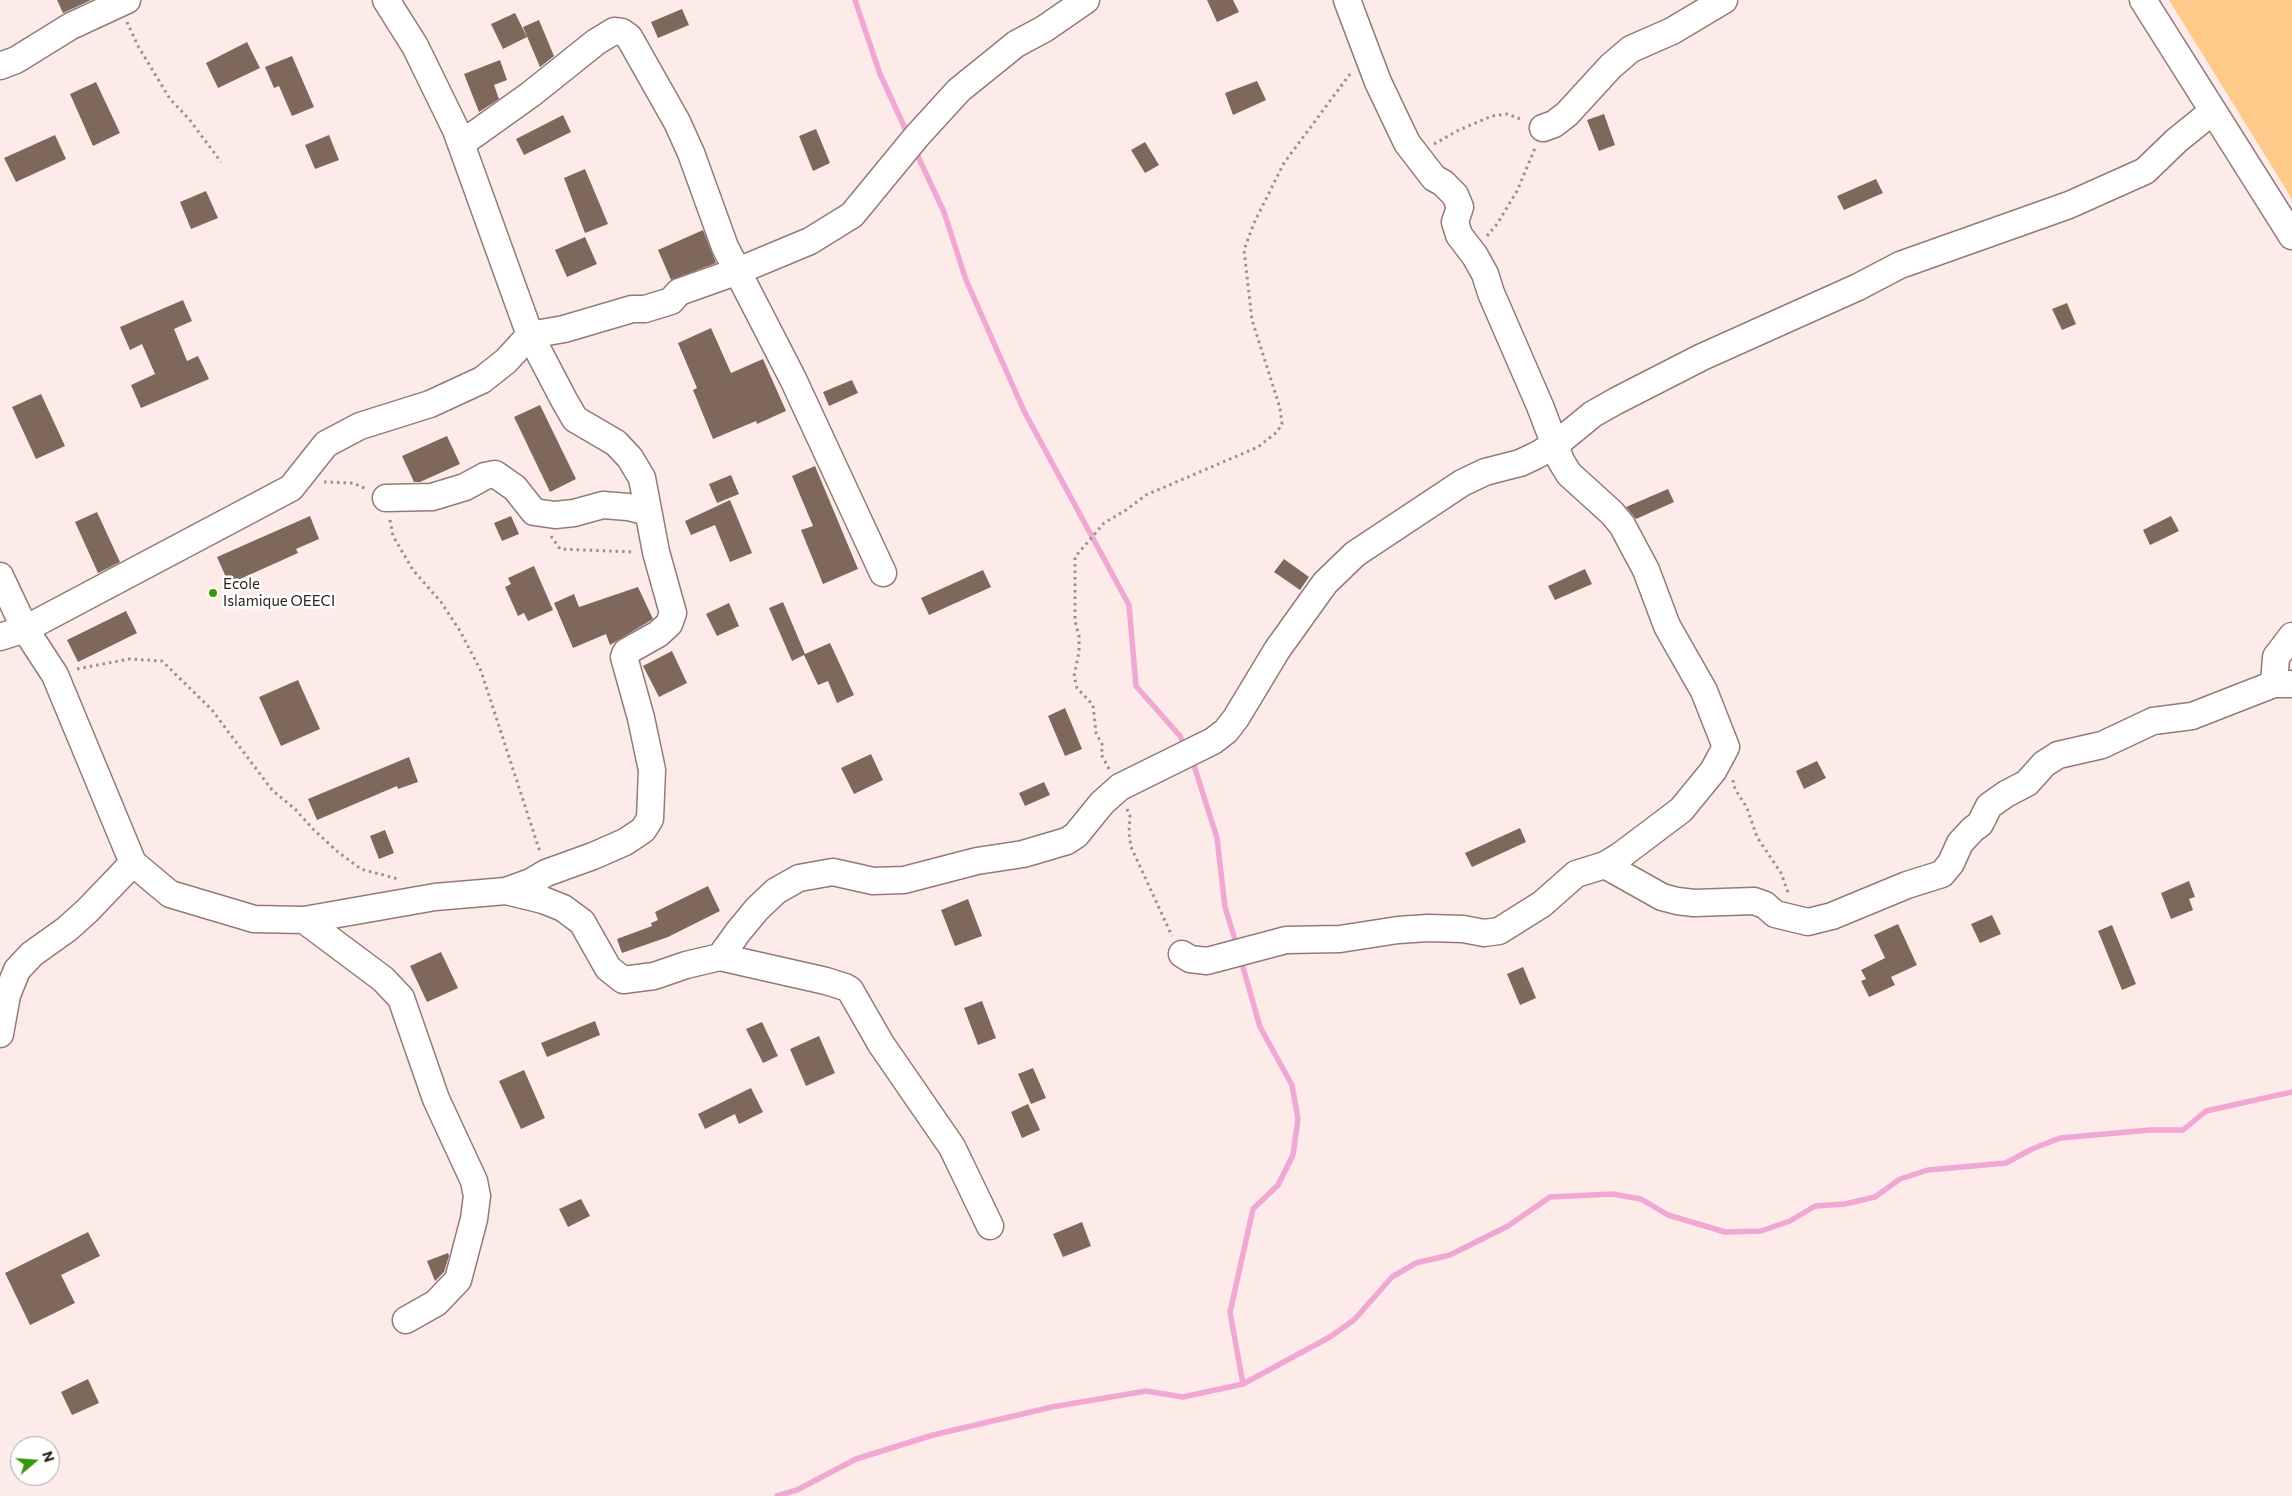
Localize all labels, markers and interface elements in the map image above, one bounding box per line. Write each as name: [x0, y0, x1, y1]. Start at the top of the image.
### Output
place label: Ecole Islamique OEECI: [223, 575, 335, 610]
marker: Ecole Islamique OEECI: [207, 587, 219, 599]
north arrow: [10, 1436, 60, 1486]
text: N: [39, 1449, 58, 1464]

